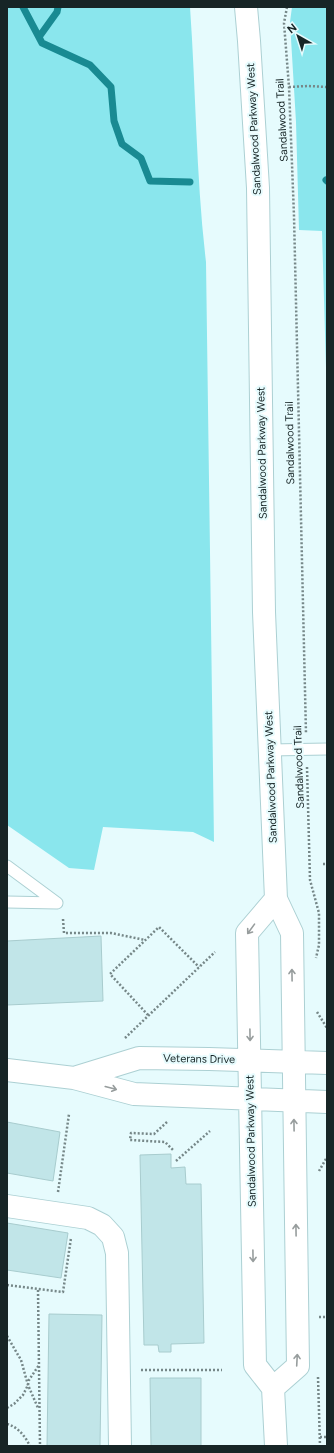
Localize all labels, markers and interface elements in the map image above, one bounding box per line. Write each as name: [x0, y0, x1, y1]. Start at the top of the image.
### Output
north arrow: [278, 16, 318, 56]
text: N: [285, 21, 299, 36]
street label: Sandalwood Parkway West: [244, 63, 264, 195]
street label: Sandalwood Trail: [273, 78, 291, 162]
street label: Sandalwood Parkway West: [254, 387, 270, 519]
street label: Sandalwood Trail: [283, 401, 297, 485]
street label: Sandalwood Parkway West: [262, 711, 280, 843]
street label: Sandalwood Trail: [291, 725, 307, 809]
one-way arrow: [247, 923, 255, 934]
one-way arrow: [288, 969, 296, 982]
one-way arrow: [246, 1028, 254, 1041]
street label: Veterans Drive: [163, 1052, 235, 1066]
street label: Sandalwood Parkway West: [243, 1075, 259, 1207]
one-way arrow: [105, 1085, 118, 1092]
one-way arrow: [290, 1119, 298, 1132]
one-way arrow: [292, 1224, 300, 1237]
one-way arrow: [249, 1249, 257, 1262]
one-way arrow: [294, 1353, 301, 1366]

